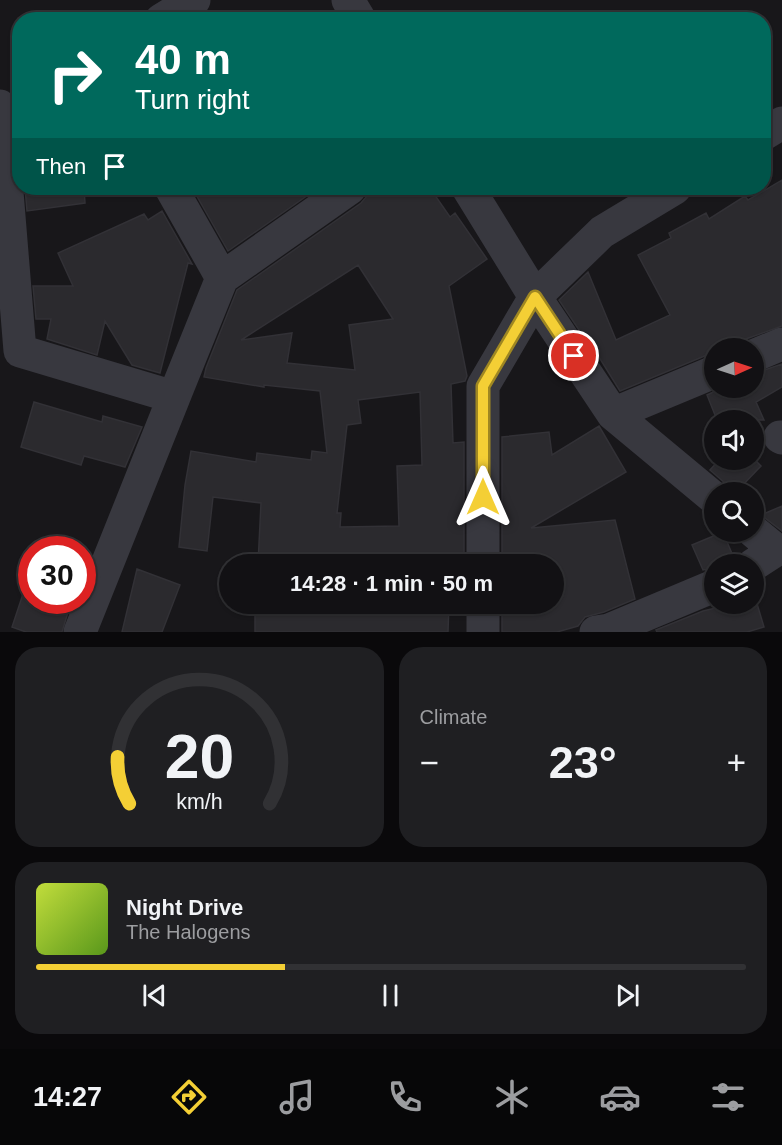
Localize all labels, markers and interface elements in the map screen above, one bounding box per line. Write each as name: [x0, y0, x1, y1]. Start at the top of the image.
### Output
icon: right: [36, 36, 114, 114]
text: 40 m: [135, 36, 231, 83]
text: Turn right: [135, 85, 250, 115]
icon: arrive: [98, 150, 131, 183]
text: Then: [36, 154, 86, 179]
pin: [548, 330, 599, 381]
north arrow: [704, 338, 764, 398]
map controls: [704, 338, 764, 614]
icon: arrive: [557, 339, 590, 372]
button: sound: [704, 410, 764, 470]
position arrow: [451, 465, 515, 529]
button: search: [704, 482, 764, 542]
speed limit sign: 30: [18, 536, 96, 614]
button: layers: [704, 554, 764, 614]
text: 14:28 · 1 min · 50 m: [290, 571, 493, 596]
text: Climate: [420, 706, 487, 728]
text: 20: [165, 722, 234, 791]
text: 23°: [549, 737, 617, 788]
text: −: [420, 744, 439, 781]
text: +: [727, 744, 746, 781]
text: km/h: [176, 790, 222, 814]
text: Night Drive: [126, 895, 243, 920]
text: The Halogens: [126, 921, 251, 943]
icon: previous: [138, 979, 171, 1012]
icon: pause: [374, 979, 407, 1012]
icon: next: [611, 979, 644, 1012]
icon: directions: [168, 1076, 210, 1118]
icon: music: [276, 1076, 318, 1118]
icon: phone: [384, 1076, 426, 1118]
icon: climate: [491, 1076, 533, 1118]
icon: car: [599, 1076, 641, 1118]
icon: filters: [707, 1076, 749, 1118]
text: 14:27: [33, 1082, 102, 1112]

